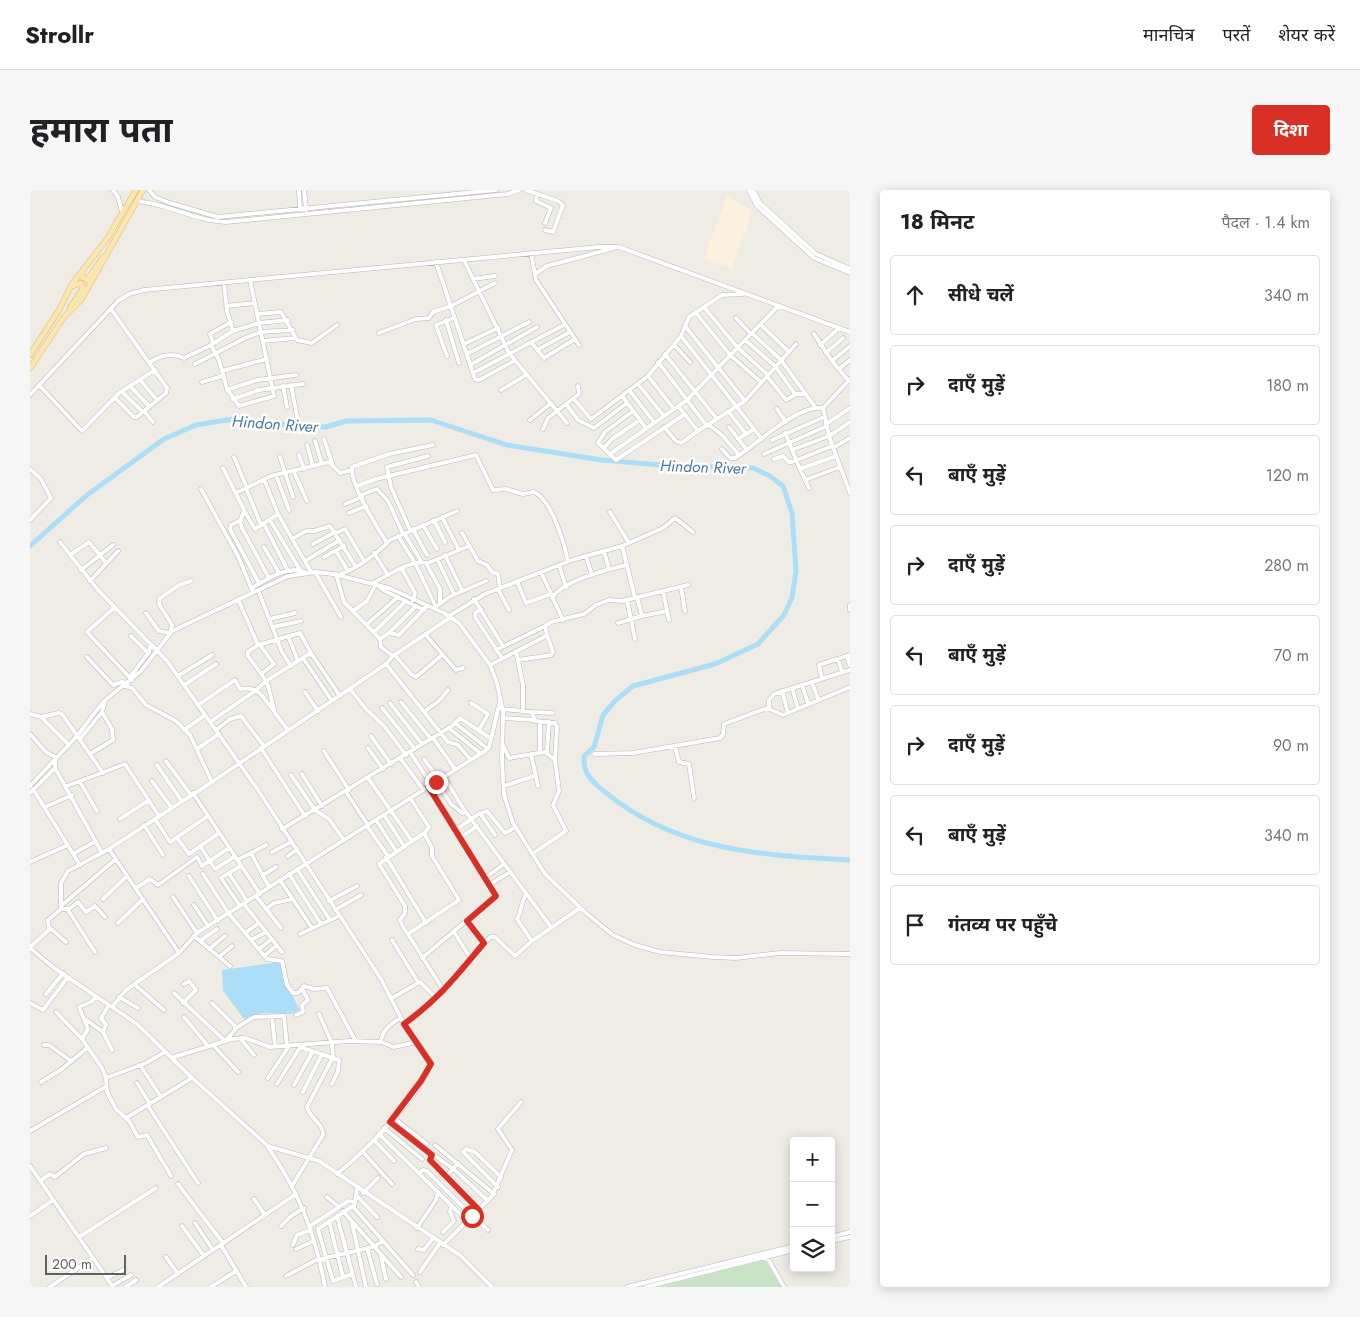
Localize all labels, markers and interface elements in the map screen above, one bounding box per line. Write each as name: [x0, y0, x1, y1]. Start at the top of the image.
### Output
text: Strollr: [25, 17, 94, 52]
text: मानचित्र: [1143, 22, 1195, 48]
text: परतें: [1223, 22, 1250, 48]
text: शेयर करें: [1278, 22, 1335, 48]
text: हमारा पता: [30, 105, 173, 155]
button: दिशा: [1252, 105, 1330, 155]
text: 18 मिनट: [900, 207, 974, 237]
text: पैदल · 1.4 km: [1222, 211, 1310, 234]
icon: ahead: [901, 281, 929, 309]
text: सीधे चलें: [948, 281, 1014, 308]
text: 340 m: [1264, 284, 1309, 307]
icon: right: [901, 371, 929, 399]
text: दाएँ मुड़ें: [948, 371, 1005, 398]
text: 180 m: [1266, 374, 1309, 397]
water label: Hindon River: [231, 410, 320, 439]
water label: Hindon River: [660, 454, 748, 480]
icon: left: [901, 461, 929, 489]
text: बाएँ मुड़ें: [948, 461, 1006, 488]
text: 120 m: [1266, 464, 1309, 487]
icon: right: [901, 551, 929, 579]
text: दाएँ मुड़ें: [948, 551, 1005, 578]
text: 280 m: [1264, 554, 1309, 577]
icon: left: [901, 641, 929, 669]
text: बाएँ मुड़ें: [948, 641, 1006, 668]
text: 70 m: [1274, 644, 1309, 667]
icon: right: [901, 731, 929, 759]
text: दाएँ मुड़ें: [948, 731, 1005, 758]
text: 90 m: [1273, 734, 1309, 757]
route end: [425, 771, 448, 794]
icon: left: [901, 821, 929, 849]
text: बाएँ मुड़ें: [948, 821, 1006, 848]
text: 340 m: [1264, 824, 1309, 847]
icon: arrive: [901, 911, 929, 939]
text: गंतव्य पर पहुँचे: [948, 911, 1057, 938]
map controls: [790, 1137, 835, 1272]
button: +: [790, 1137, 835, 1182]
button: −: [790, 1182, 835, 1227]
route start: [461, 1205, 484, 1228]
button: layers: [790, 1227, 835, 1272]
scale bar: [45, 1252, 126, 1275]
text: 200 m: [52, 1254, 92, 1274]

